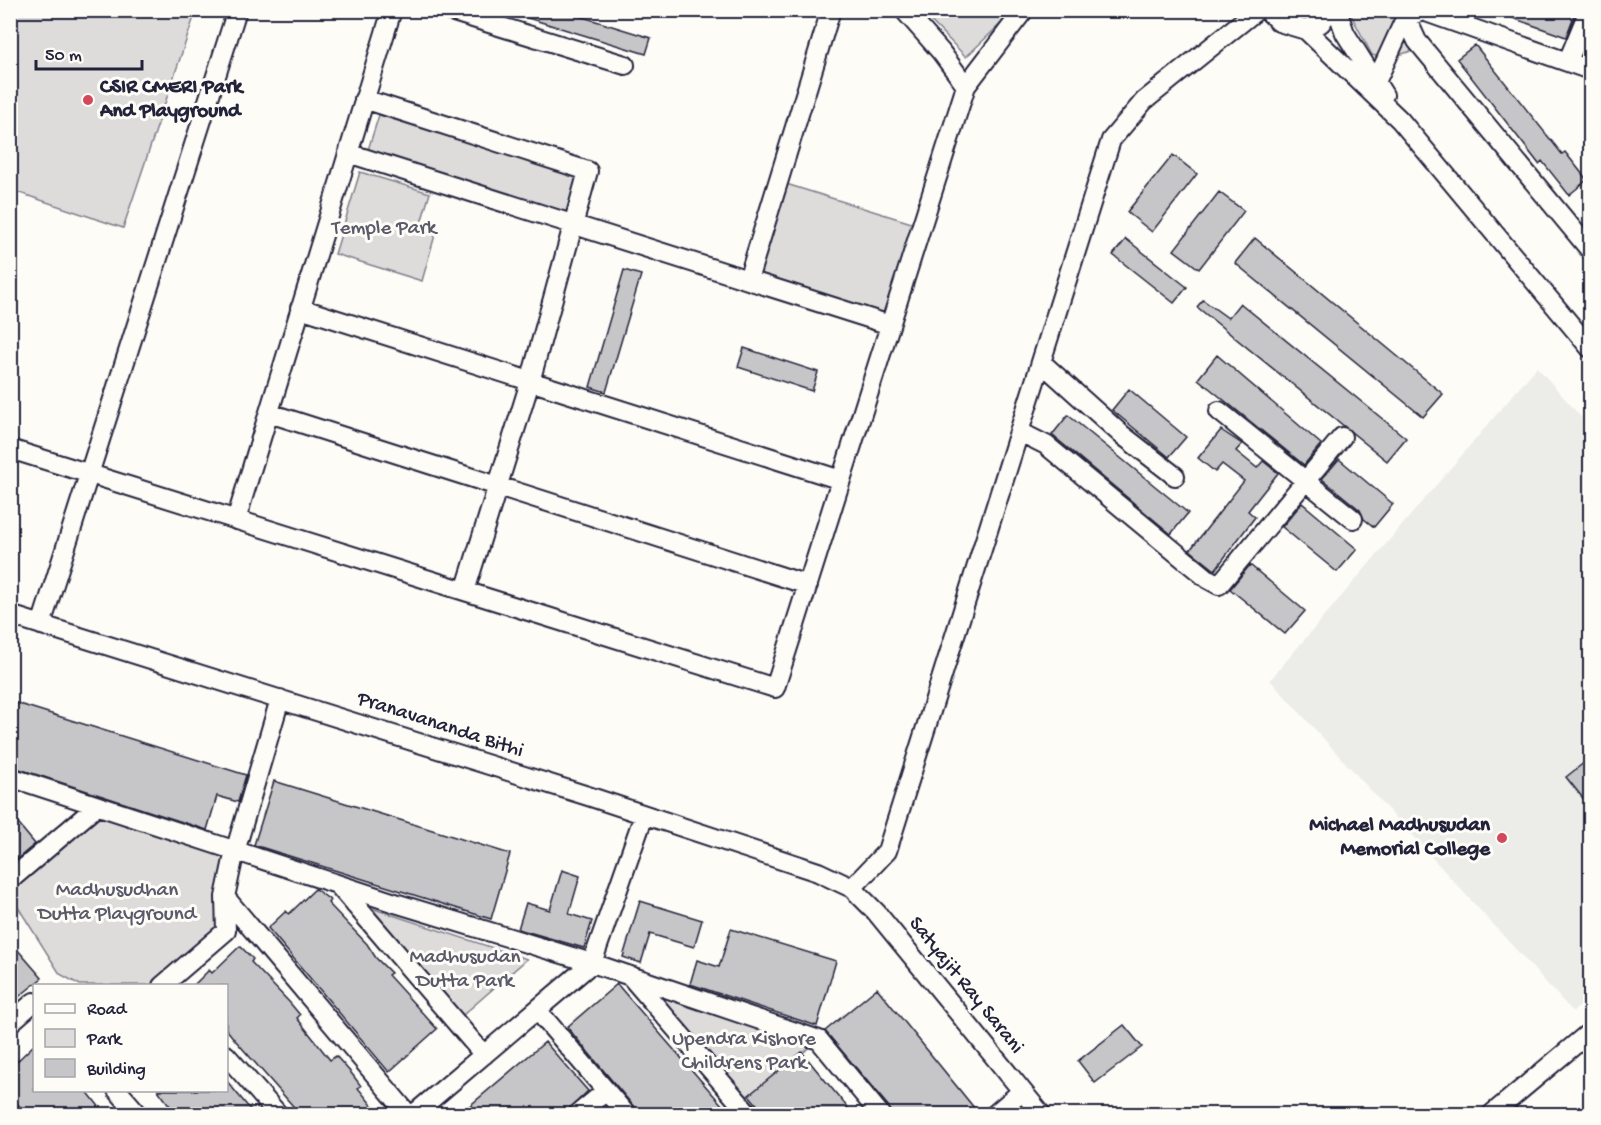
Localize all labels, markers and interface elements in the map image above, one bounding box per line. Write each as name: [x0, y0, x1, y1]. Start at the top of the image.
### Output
scale bar: [36, 33, 142, 71]
text: 50 m: [45, 46, 82, 67]
place label: CSIR CMERI Park And Playground: [99, 76, 245, 125]
marker: CSIR CMERI Park And Playground: [81, 93, 95, 107]
park label: Temple Park: [331, 217, 439, 242]
street label: Pranavananda Bithi: [353, 687, 526, 765]
place label: Michael Madhusudan Memorial College: [1309, 814, 1491, 863]
marker: Michael Madhusudan Memorial College: [1495, 831, 1509, 845]
park label: Madhusudhan Dutta Playground: [36, 879, 198, 928]
street label: Satyajit Ray Sarani: [902, 912, 1028, 1060]
park label: Madhusudan Dutta Park: [409, 946, 521, 995]
legend: [33, 984, 228, 1092]
text: Road: [87, 1000, 128, 1021]
park label: Upendra Kishore Childrens Park: [672, 1028, 817, 1077]
text: Park: [86, 1030, 123, 1051]
text: Building: [86, 1060, 146, 1081]

